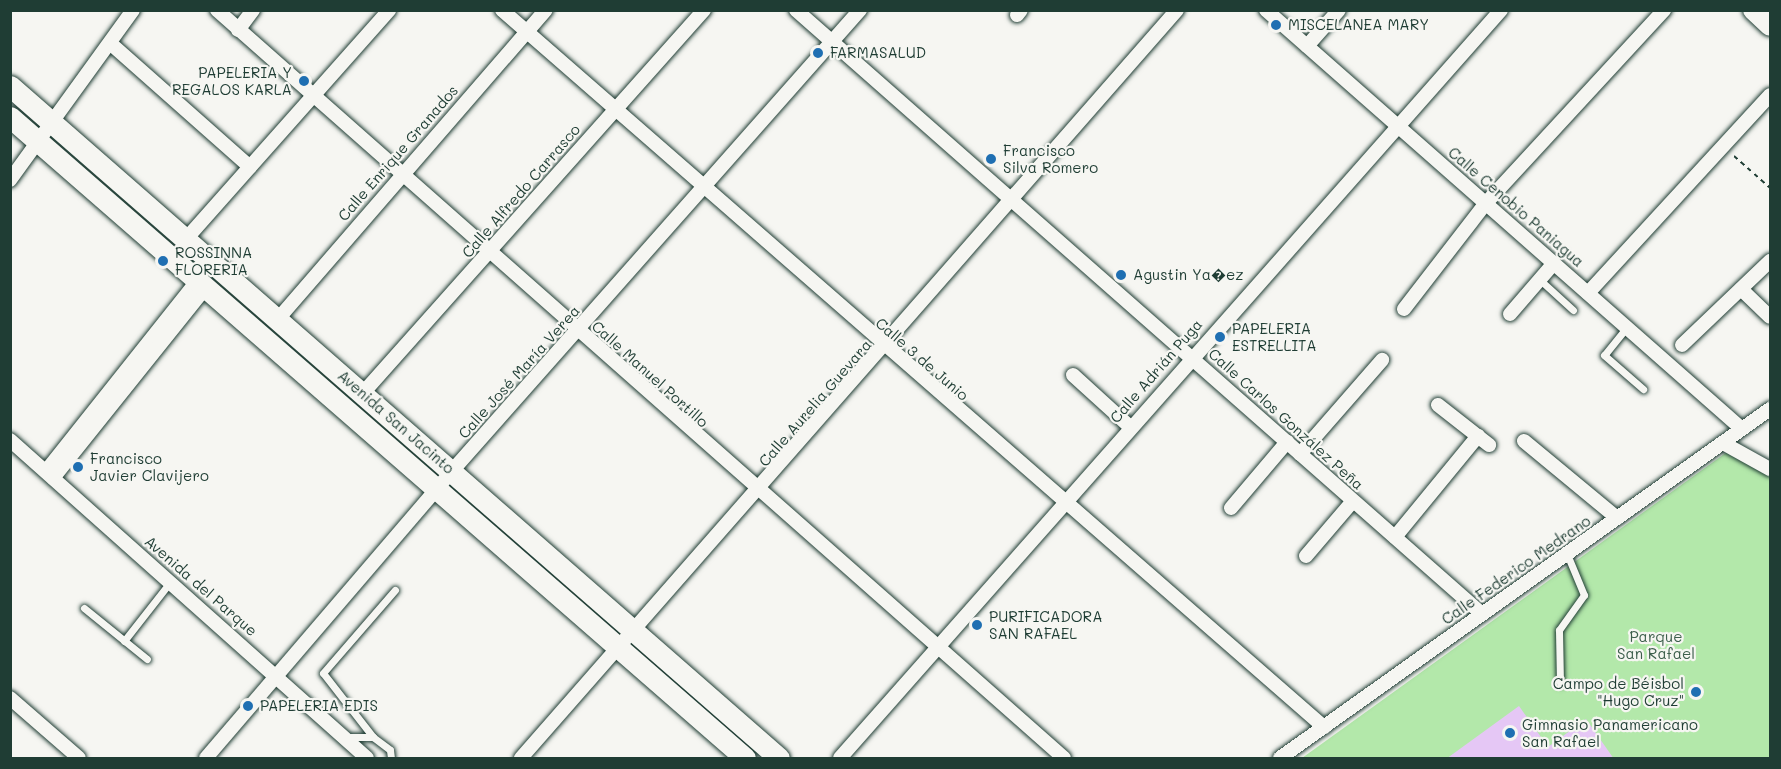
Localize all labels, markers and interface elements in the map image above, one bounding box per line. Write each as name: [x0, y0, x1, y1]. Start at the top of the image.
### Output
place label: MISCELANEA MARY: [1288, 16, 1429, 34]
marker: MISCELANEA MARY: [1269, 18, 1283, 32]
place label: FARMASALUD: [830, 44, 926, 62]
marker: FARMASALUD: [811, 46, 825, 60]
place label: PAPELERIA Y REGALOS KARLA: [172, 63, 292, 98]
marker: PAPELERIA Y REGALOS KARLA: [297, 74, 311, 88]
street label: Calle Enrique Granados: [334, 81, 462, 225]
street label: Calle Alfredo Carrasco: [458, 121, 584, 261]
place label: Francisco Silva Romero: [1003, 141, 1098, 176]
street label: Calle Cenobio Paniagua: [1445, 143, 1587, 271]
marker: Francisco Silva Romero: [984, 152, 998, 166]
place label: ROSSINNA FLORERIA: [175, 243, 252, 278]
marker: ROSSINNA FLORERIA: [156, 254, 170, 268]
place label: Agustin Ya�ez: [1133, 266, 1244, 284]
marker: Agustin Ya�ez: [1114, 268, 1128, 282]
street label: Calle José María Verea: [454, 302, 584, 442]
street label: Calle 3 de Junio: [872, 314, 972, 404]
street label: Calle Adrián Puga: [1106, 315, 1206, 427]
street label: Calle Manuel Portillo: [588, 317, 712, 431]
place label: PAPELERIA ESTRELLITA: [1232, 319, 1317, 354]
marker: PAPELERIA ESTRELLITA: [1213, 330, 1227, 344]
street label: Calle Aurelia Guevara: [755, 336, 875, 470]
street label: Calle Carlos González Peña: [1205, 345, 1367, 493]
street label: Avenida San Jacinto: [334, 367, 458, 477]
place label: Francisco Javier Clavijero: [90, 449, 209, 484]
marker: Francisco Javier Clavijero: [71, 460, 85, 474]
street label: Calle Federico Medrano: [1438, 512, 1594, 628]
street label: Avenida del Parque: [141, 532, 261, 640]
place label: PURIFICADORA SAN RAFAEL: [989, 607, 1103, 642]
marker: PURIFICADORA SAN RAFAEL: [970, 618, 984, 632]
park label: Parque San Rafael: [1617, 627, 1695, 662]
place label: Campo de Béisbol "Hugo Cruz": [1553, 674, 1684, 709]
marker: Campo de Béisbol "Hugo Cruz": [1689, 685, 1703, 699]
place label: PAPELERIA EDIS: [260, 697, 378, 715]
marker: PAPELERIA EDIS: [241, 699, 255, 713]
place label: Gimnasio Panamericano San Rafael: [1522, 715, 1698, 750]
marker: Gimnasio Panamericano San Rafael: [1503, 726, 1517, 740]

